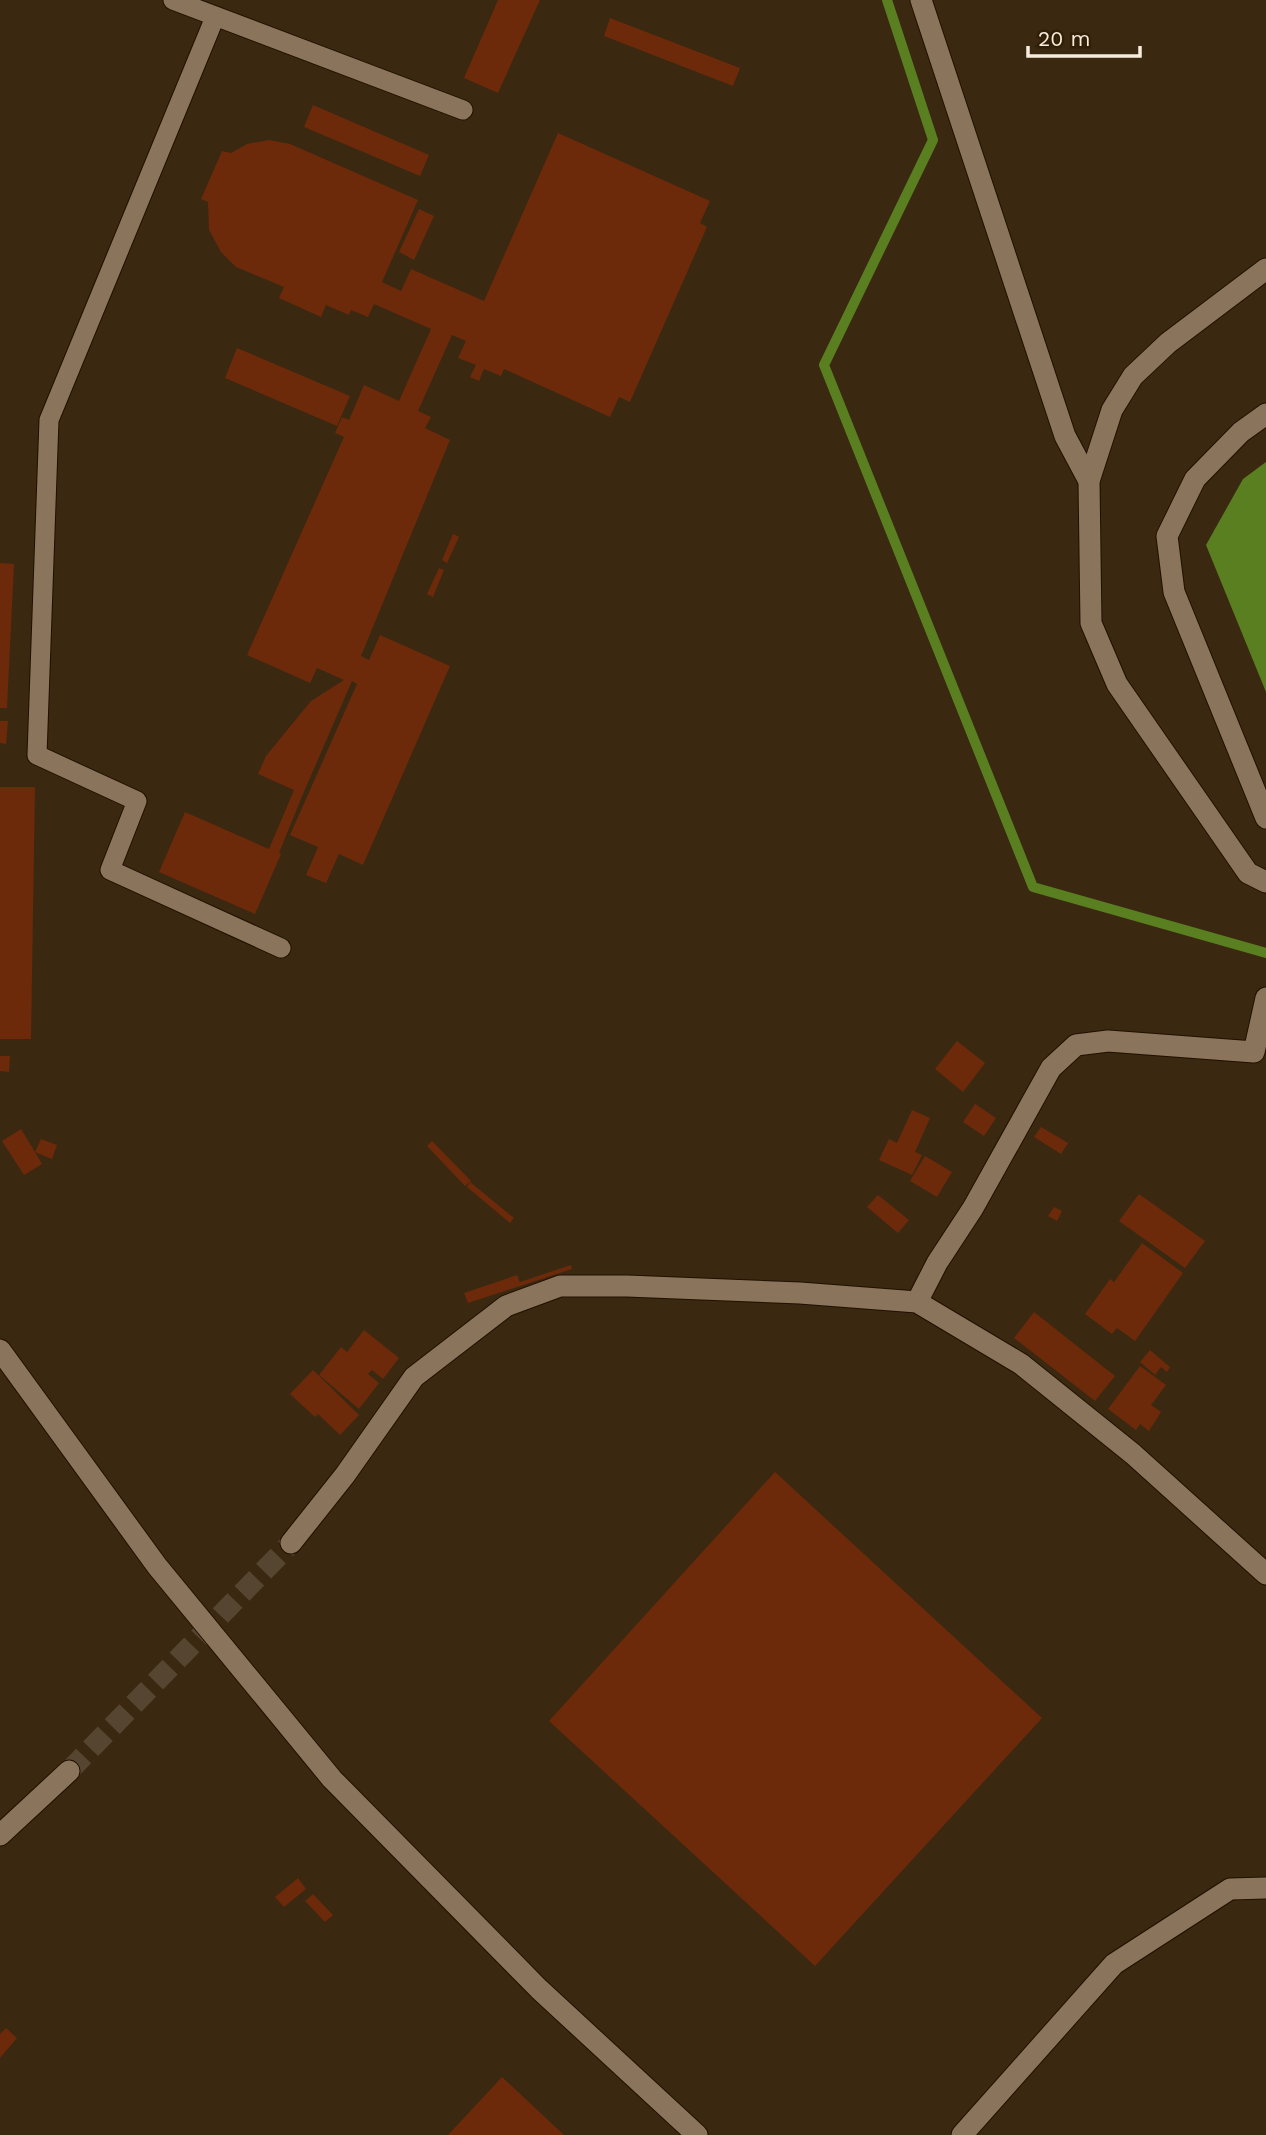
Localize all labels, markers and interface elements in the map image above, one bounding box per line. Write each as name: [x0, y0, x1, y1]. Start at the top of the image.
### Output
scale bar: [1028, 14, 1140, 58]
text: 20 m: [1038, 26, 1090, 51]

